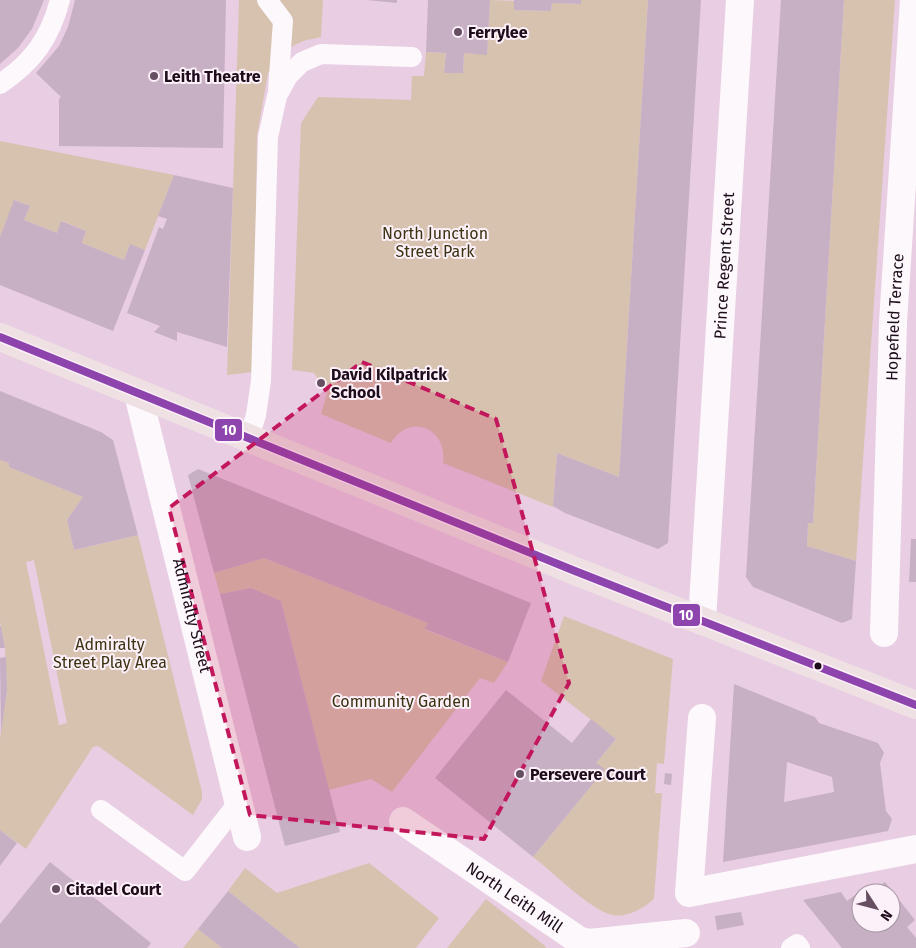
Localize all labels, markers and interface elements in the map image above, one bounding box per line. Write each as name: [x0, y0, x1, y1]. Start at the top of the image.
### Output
place label: Ferrylee: [468, 23, 528, 42]
marker: Ferrylee: [452, 26, 464, 38]
place label: Leith Theatre: [164, 67, 261, 86]
marker: Leith Theatre: [148, 70, 160, 82]
street label: Prince Regent Street: [710, 191, 738, 340]
park label: North Junction Street Park: [382, 224, 488, 261]
street label: Hopefield Terrace: [882, 253, 907, 381]
place label: David Kilpatrick School: [331, 365, 447, 402]
marker: David Kilpatrick School: [315, 377, 327, 389]
line badge: 10: [214, 418, 243, 442]
text: 10: [222, 422, 236, 439]
street label: Admiralty Street: [169, 556, 216, 675]
line badge: 10: [672, 603, 701, 627]
text: 10: [679, 607, 693, 624]
park label: Admiralty Street Play Area: [53, 635, 167, 672]
unlabelled marker: [813, 661, 823, 671]
park label: Community Garden: [332, 692, 470, 711]
place label: Persevere Court: [530, 765, 647, 784]
marker: Persevere Court: [514, 768, 526, 780]
street label: North Leith Mill: [463, 857, 567, 936]
place label: Citadel Court: [66, 880, 162, 899]
marker: Citadel Court: [50, 883, 62, 895]
north arrow: [851, 883, 901, 933]
text: N: [877, 907, 896, 924]

